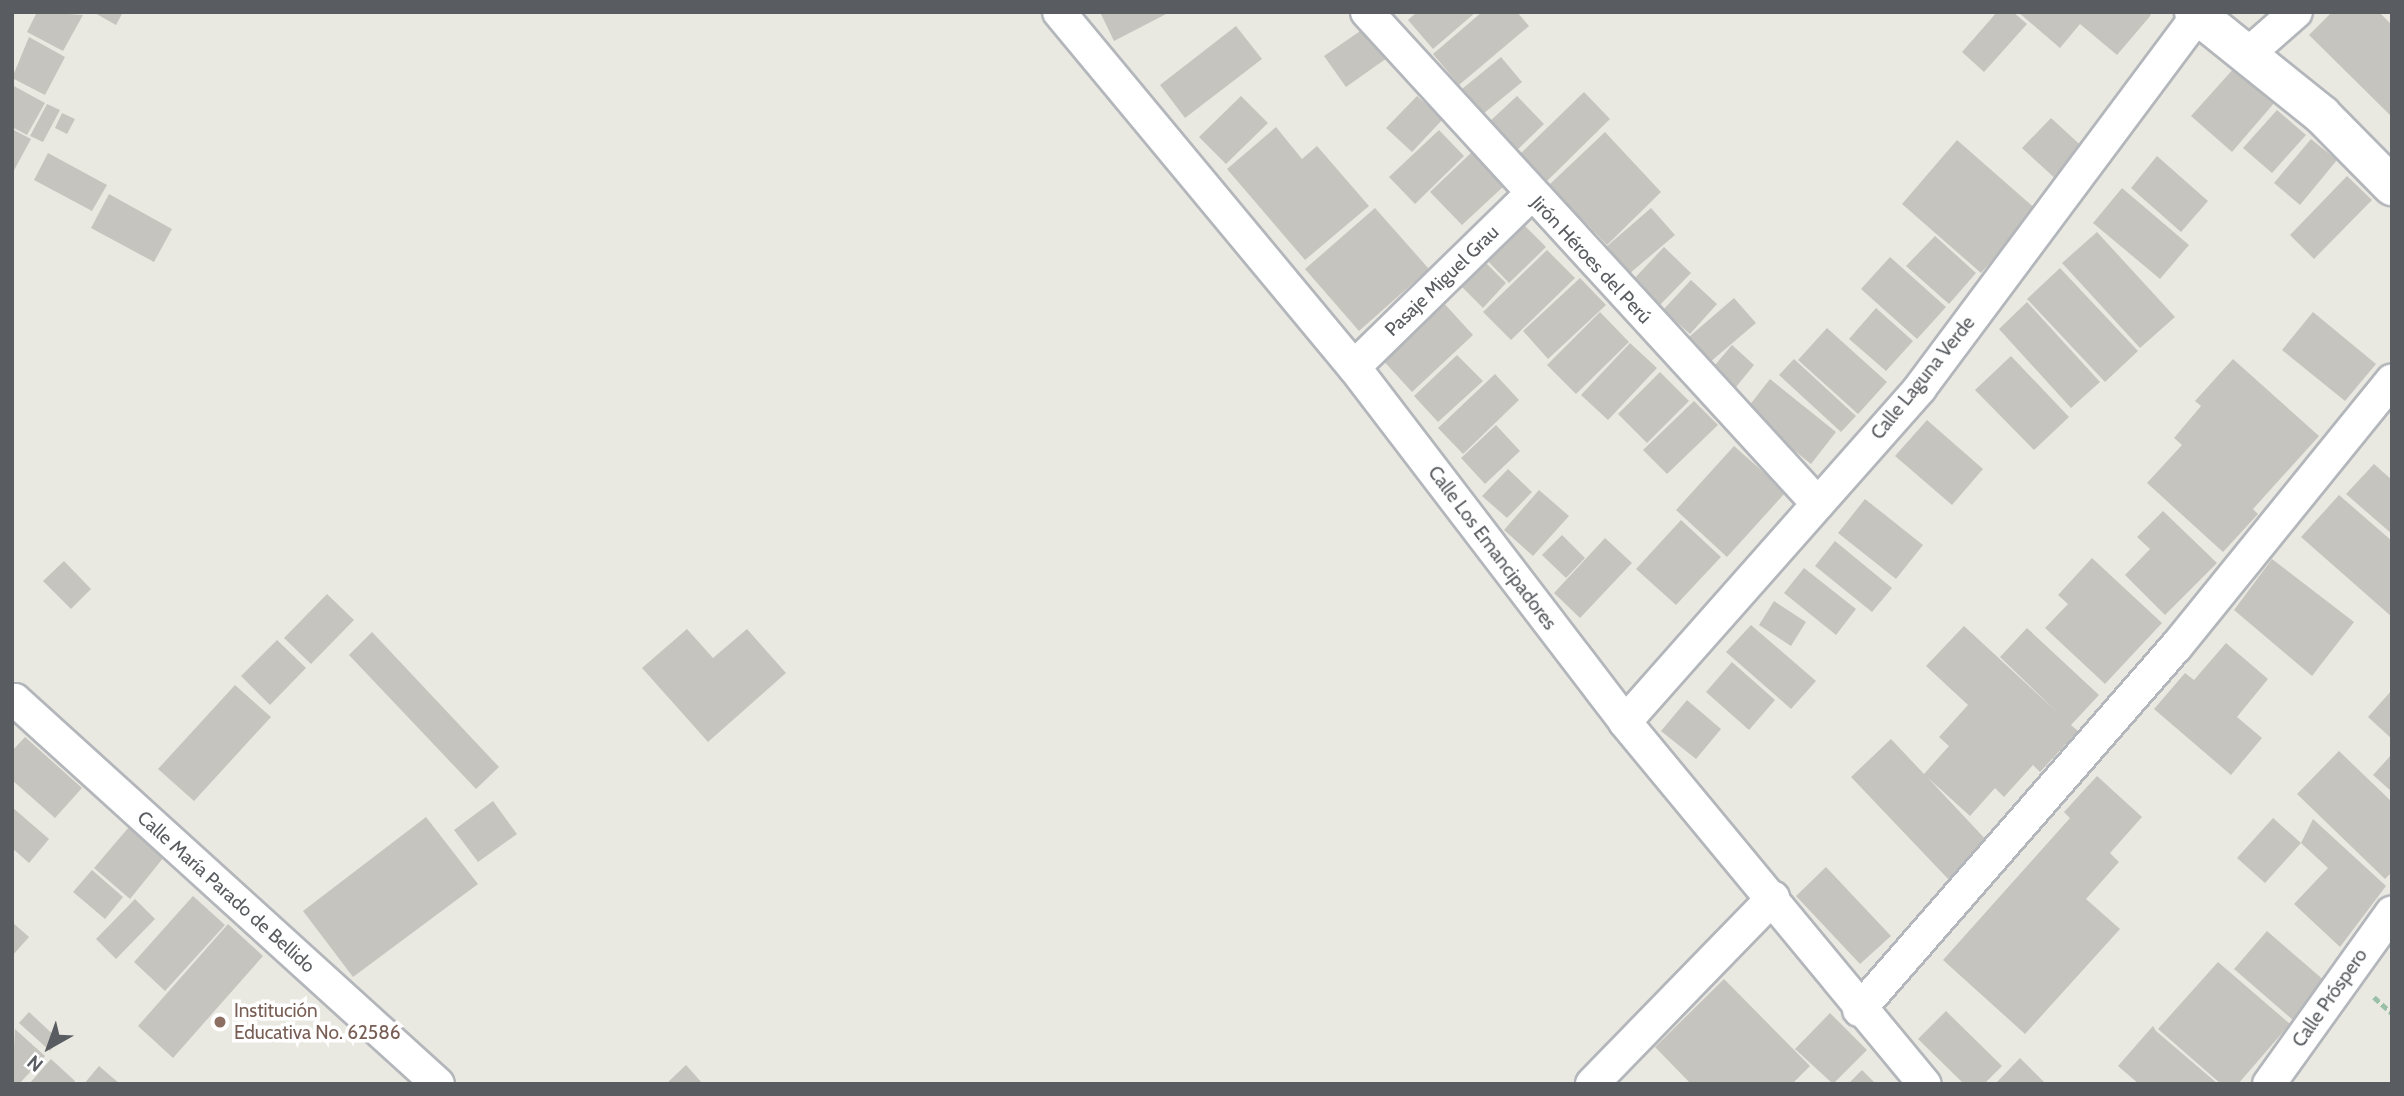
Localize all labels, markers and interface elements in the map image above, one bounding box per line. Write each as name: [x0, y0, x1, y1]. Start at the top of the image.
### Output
street label: Jirón Héroes del Perú: [1526, 191, 1656, 329]
street label: Pasaje Miguel Grau: [1380, 221, 1504, 341]
street label: Calle Laguna Verde: [1866, 312, 1980, 444]
street label: Calle Los Emancipadores: [1423, 462, 1561, 634]
street label: Calle María Parado de Bellido: [132, 806, 320, 978]
street label: Calle Próspero: [2288, 944, 2372, 1052]
place label: Institución Educativa No. 62586: [234, 1000, 400, 1044]
north arrow: [14, 1012, 84, 1082]
marker: Institución Educativa No. 62586: [212, 1014, 228, 1030]
text: N: [23, 1050, 48, 1077]

